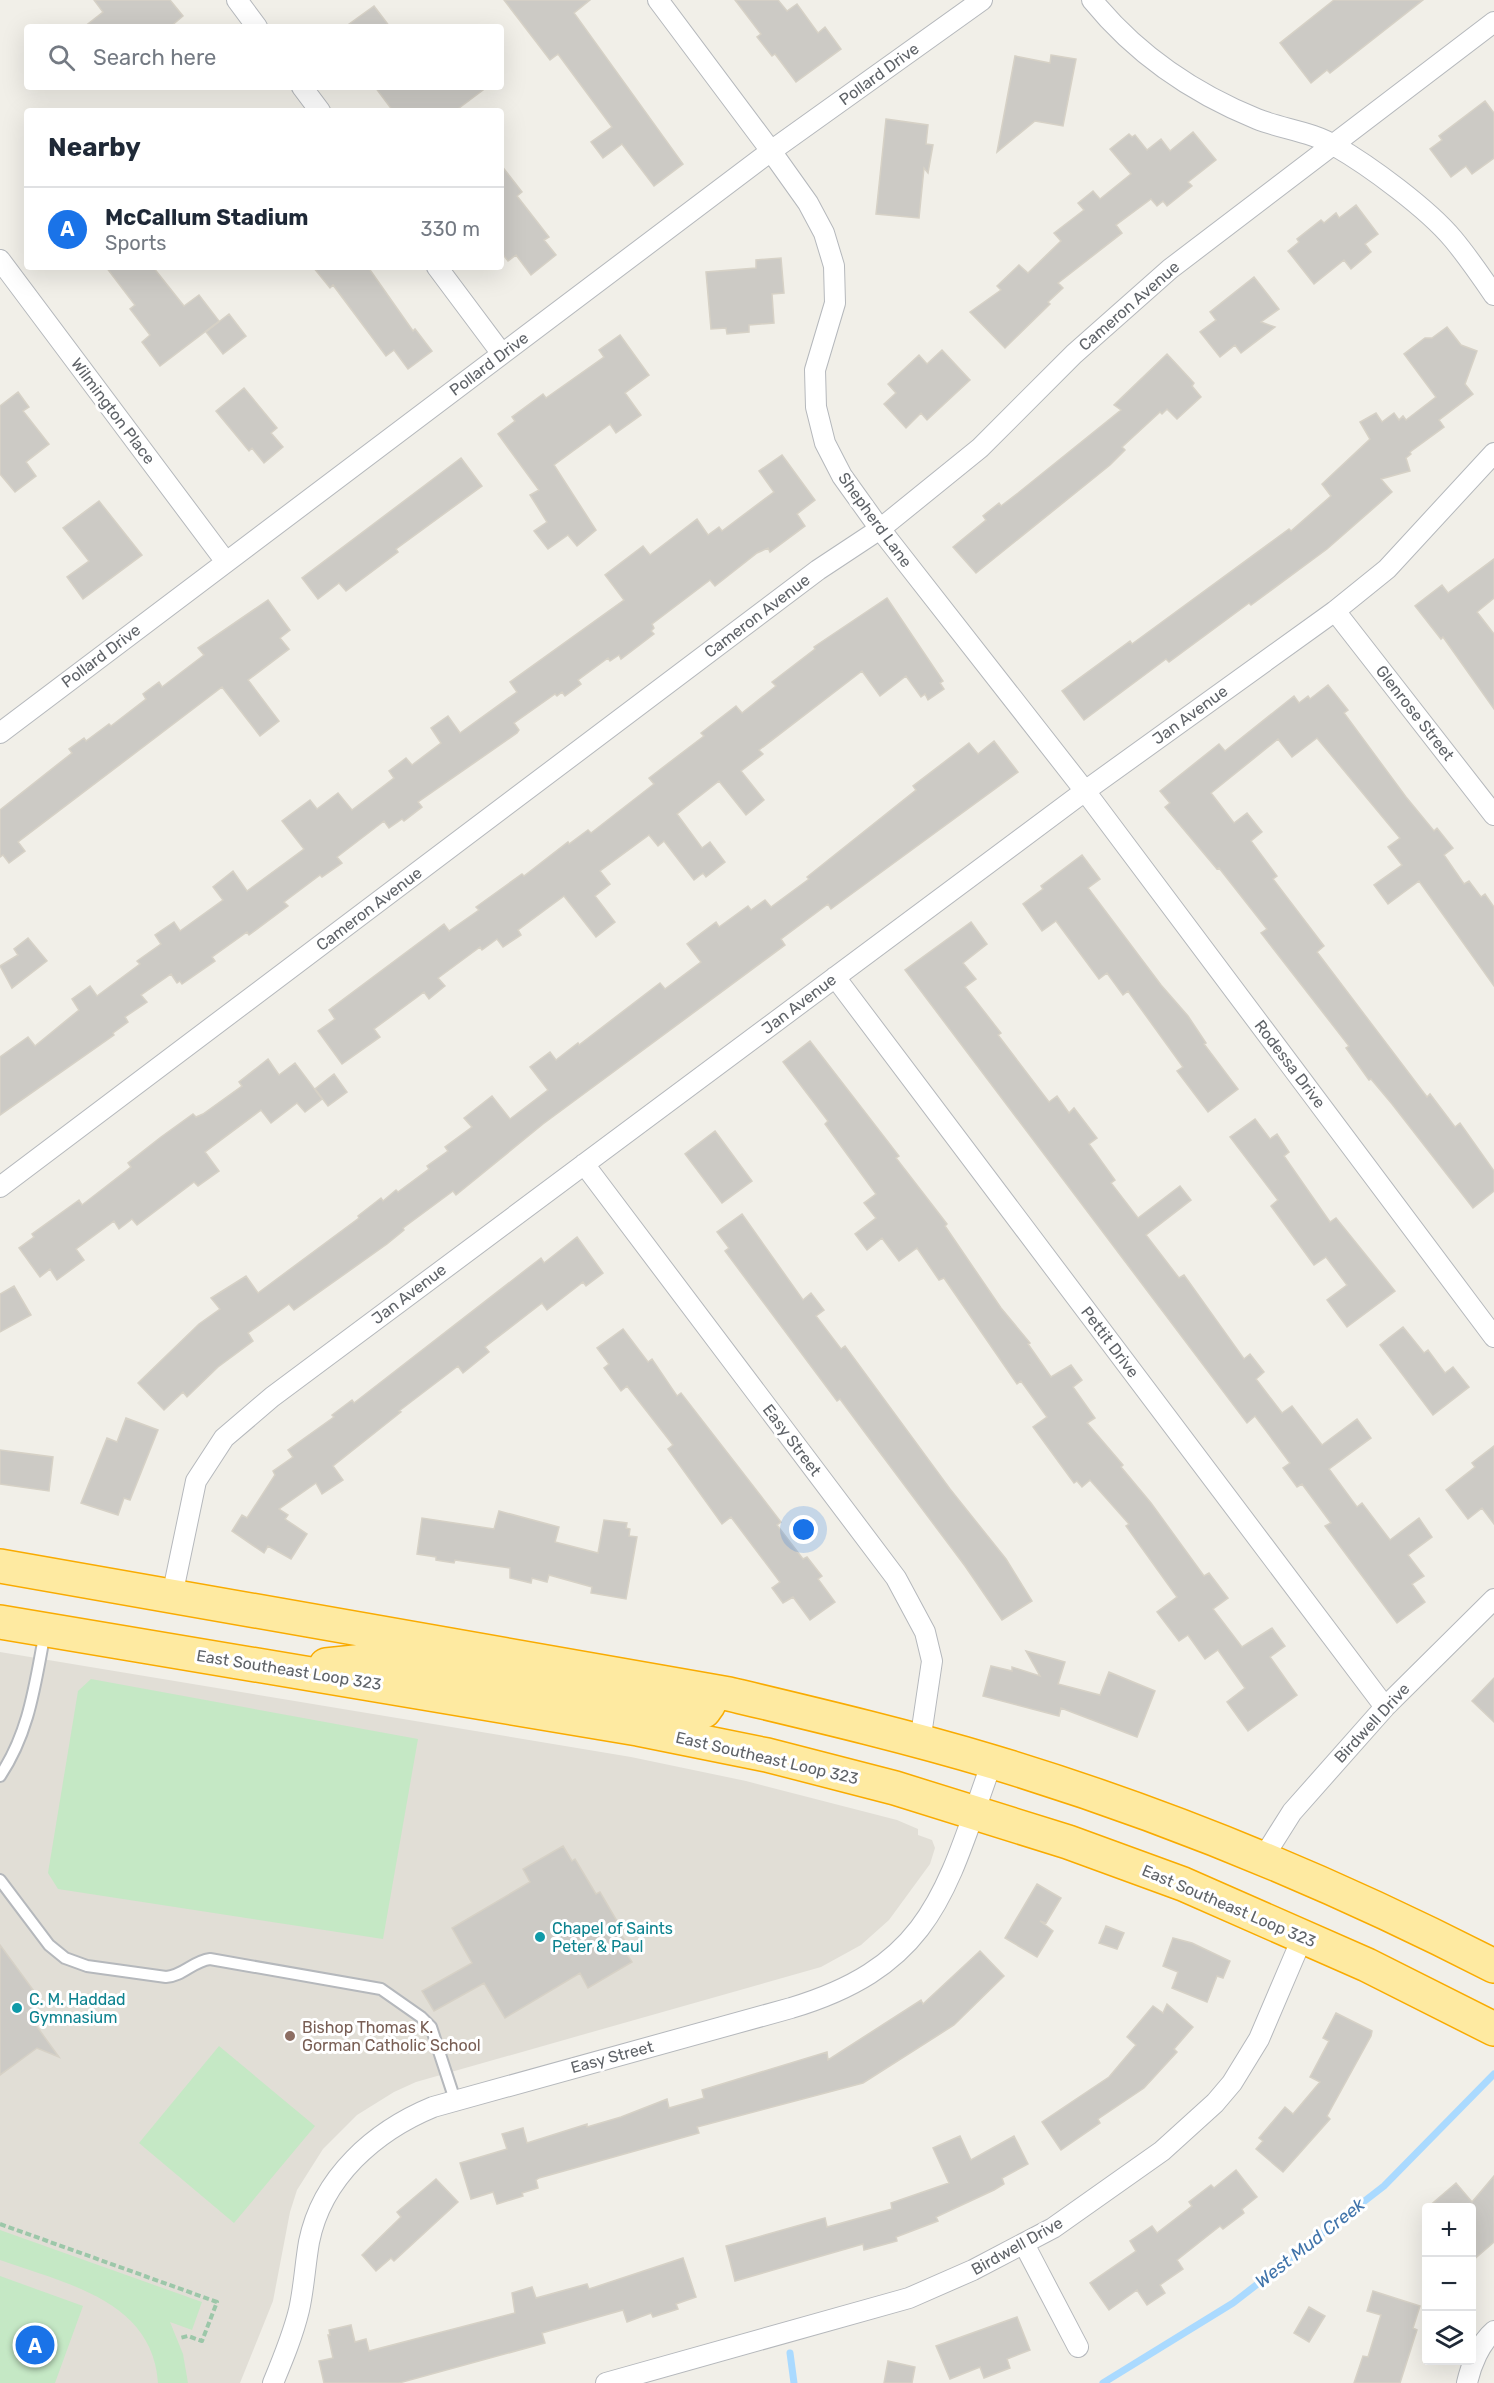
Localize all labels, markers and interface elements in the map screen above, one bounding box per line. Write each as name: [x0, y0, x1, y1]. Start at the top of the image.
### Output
search box: [24, 24, 504, 90]
street label: Pollard Drive: [835, 39, 923, 109]
icon: search: [45, 41, 78, 74]
text: Search here: [93, 44, 216, 71]
text: Nearby: [48, 132, 141, 163]
text: McCallum Stadium: [105, 204, 308, 231]
text: A: [60, 217, 75, 241]
text: 330 m: [421, 217, 480, 241]
text: Sports: [105, 231, 166, 255]
street label: Cameron Avenue: [1075, 257, 1183, 355]
street label: Pollard Drive: [446, 328, 532, 400]
street label: Wilmington Place: [67, 354, 159, 468]
street label: Shepherd Lane: [834, 469, 916, 571]
street label: Cameron Avenue: [701, 570, 813, 662]
street label: Pollard Drive: [58, 620, 144, 692]
street label: Glenrose Street: [1372, 662, 1458, 764]
street label: Jan Avenue: [1149, 681, 1231, 749]
street label: Cameron Avenue: [313, 863, 425, 955]
street label: Jan Avenue: [758, 970, 840, 1038]
street label: Rodessa Drive: [1251, 1016, 1329, 1112]
street label: Jan Avenue: [368, 1260, 450, 1328]
street label: Pettit Drive: [1077, 1303, 1143, 1381]
street label: Easy Street: [759, 1400, 825, 1480]
your location: [789, 1515, 818, 1544]
street label: East Southeast Loop 323: [195, 1646, 383, 1694]
street label: Birdwell Drive: [1330, 1679, 1414, 1767]
street label: East Southeast Loop 323: [674, 1728, 860, 1788]
street label: East Southeast Loop 323: [1139, 1861, 1319, 1951]
place label: Chapel of Saints Peter & Paul: [552, 1919, 673, 1956]
marker: Chapel of Saints Peter & Paul: [533, 1930, 547, 1944]
place label: C. M. Haddad Gymnasium: [29, 1990, 126, 2027]
marker: C. M. Haddad Gymnasium: [10, 2001, 24, 2015]
place label: Bishop Thomas K. Gorman Catholic School: [302, 2018, 481, 2055]
marker: Bishop Thomas K. Gorman Catholic School: [283, 2029, 297, 2043]
street label: Easy Street: [568, 2037, 656, 2077]
water label: West Mud Creek: [1251, 2193, 1370, 2293]
map controls: [1422, 2203, 1476, 2365]
button: +: [1422, 2203, 1476, 2257]
street label: Birdwell Drive: [968, 2213, 1066, 2279]
button: −: [1422, 2257, 1476, 2311]
button: layers: [1422, 2311, 1476, 2365]
pin: A: [15, 2322, 54, 2368]

